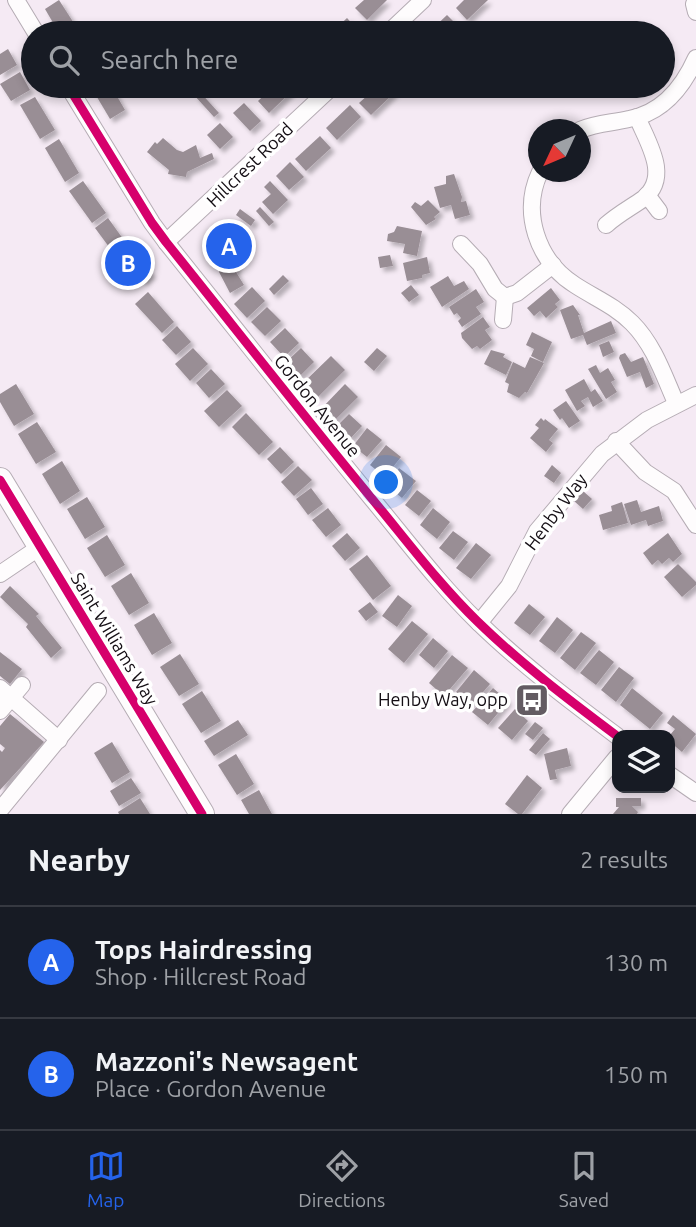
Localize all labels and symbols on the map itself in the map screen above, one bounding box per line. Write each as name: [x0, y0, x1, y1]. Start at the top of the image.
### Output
street label: Hillcrest Road: [202, 118, 297, 210]
north arrow: [528, 119, 591, 182]
pin: A: [206, 220, 252, 272]
pin: B: [105, 237, 151, 289]
street label: Gordon Avenue: [271, 350, 365, 460]
your location: [369, 465, 403, 499]
street label: Henby Way: [520, 469, 591, 553]
street label: Saint Williams Way: [67, 569, 162, 708]
bus stop icon: Henby Way, opp: [513, 681, 551, 719]
place label: Henby Way, opp: [378, 689, 508, 709]

